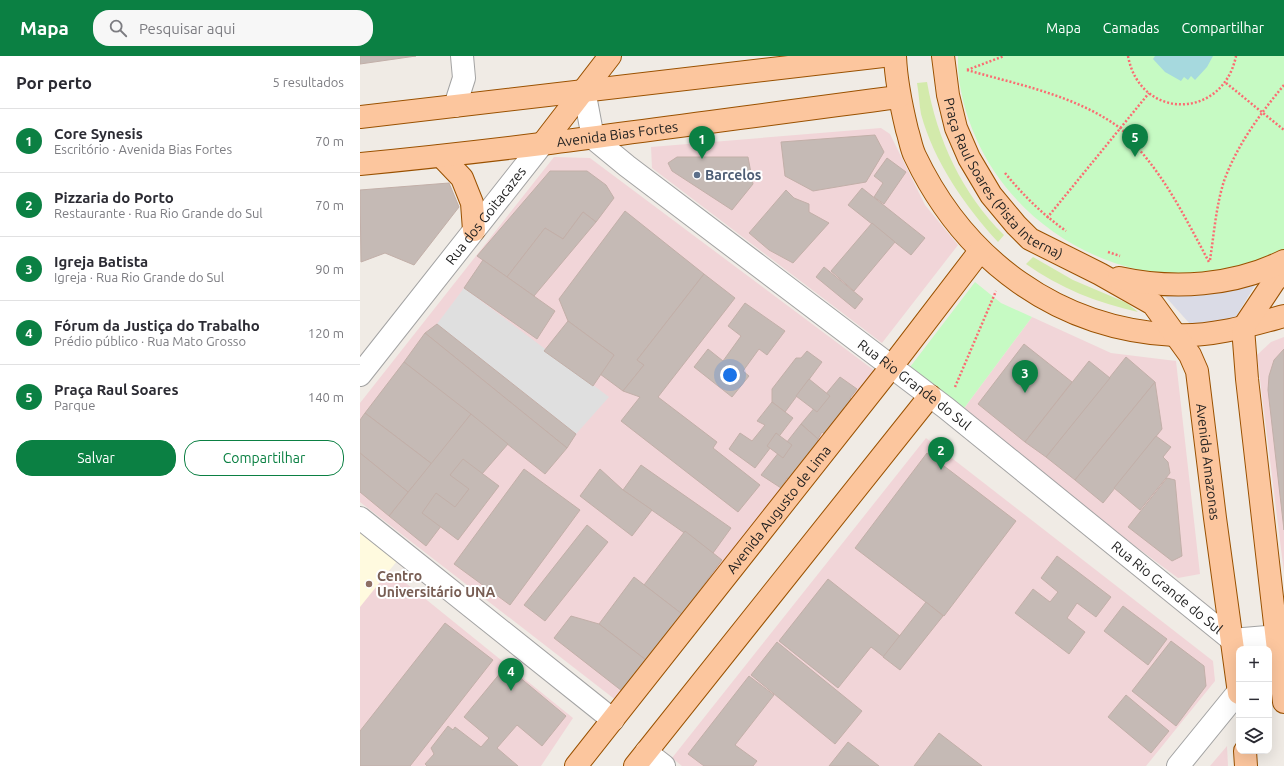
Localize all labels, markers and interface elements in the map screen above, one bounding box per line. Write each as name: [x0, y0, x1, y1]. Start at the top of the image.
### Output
search box: [93, 10, 373, 46]
text: Mapa: [20, 17, 69, 39]
icon: search: [107, 17, 129, 39]
text: Pesquisar aqui: [139, 20, 235, 37]
text: Mapa: [1046, 20, 1081, 36]
text: Camadas: [1103, 20, 1159, 36]
text: Compartilhar: [1181, 20, 1264, 36]
text: Por perto: [16, 73, 92, 92]
text: 5 resultados: [273, 75, 344, 89]
street label: Praça Raul Soares (Pista Interna): [941, 96, 1066, 262]
street label: Avenida Bias Fortes: [556, 118, 679, 150]
pin: 5: [1122, 124, 1148, 157]
text: Core Synesis: [54, 125, 143, 142]
pin: 1: [689, 126, 715, 159]
text: 1: [25, 134, 33, 148]
text: 70 m: [315, 134, 344, 148]
text: Escritório · Avenida Bias Fortes: [54, 142, 232, 156]
street label: Rua dos Goitacazes: [442, 163, 529, 268]
place label: Barcelos: [705, 167, 762, 183]
marker: Barcelos: [692, 170, 702, 180]
text: Pizzaria do Porto: [54, 189, 174, 206]
text: 2: [25, 198, 33, 212]
text: 70 m: [315, 198, 344, 212]
text: Restaurante · Rua Rio Grande do Sul: [54, 206, 263, 220]
text: Igreja Batista: [54, 253, 148, 270]
text: 3: [25, 262, 33, 276]
text: 90 m: [315, 262, 344, 276]
text: Igreja · Rua Rio Grande do Sul: [54, 270, 224, 284]
text: Fórum da Justiça do Trabalho: [54, 317, 260, 334]
text: 4: [25, 326, 33, 340]
text: 120 m: [308, 326, 344, 340]
text: Prédio público · Rua Mato Grosso: [54, 334, 246, 348]
street label: Rua Rio Grande do Sul: [855, 336, 974, 433]
pin: 3: [1012, 360, 1038, 393]
your location: [720, 365, 740, 385]
text: Praça Raul Soares: [54, 381, 179, 398]
text: 5: [25, 390, 33, 404]
text: 140 m: [308, 390, 344, 404]
text: Parque: [54, 398, 95, 412]
street label: Avenida Amazonas: [1193, 402, 1223, 521]
pin: 2: [928, 437, 954, 470]
button: Salvar: [16, 440, 176, 476]
button: Compartilhar: [184, 440, 344, 476]
street label: Avenida Augusto de Lima: [723, 442, 834, 577]
street label: Rua Rio Grande do Sul: [1108, 538, 1226, 637]
place label: Centro Universitário UNA: [377, 568, 495, 600]
marker: Centro Universitário UNA: [364, 579, 374, 589]
map controls: [1236, 646, 1272, 754]
button: +: [1236, 646, 1272, 682]
pin: 4: [498, 658, 524, 691]
button: −: [1236, 682, 1272, 718]
button: layers: [1236, 718, 1272, 754]

